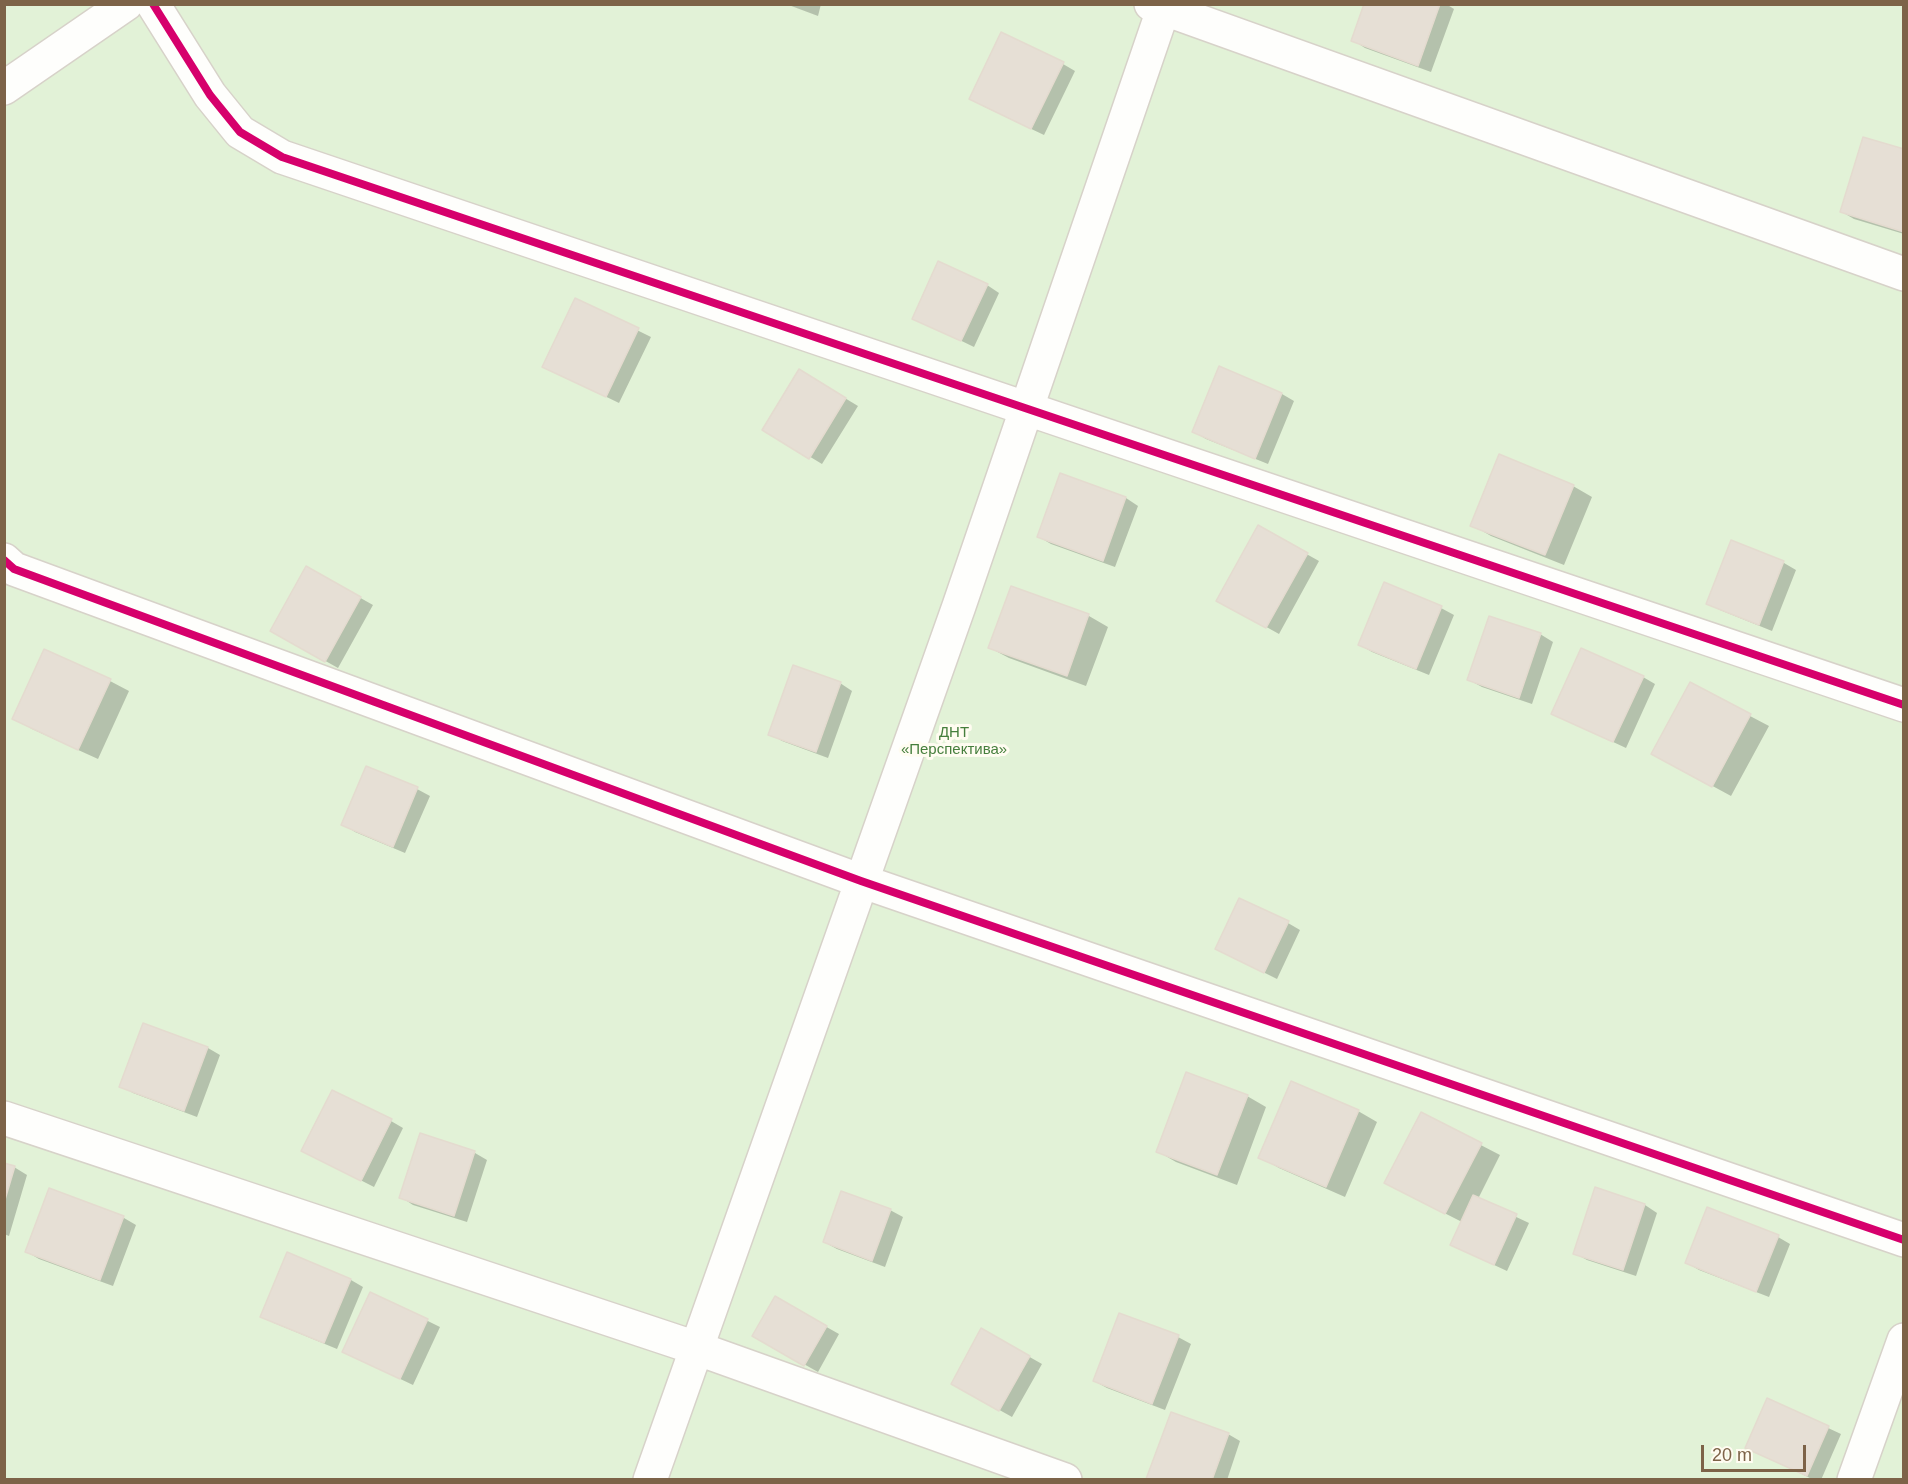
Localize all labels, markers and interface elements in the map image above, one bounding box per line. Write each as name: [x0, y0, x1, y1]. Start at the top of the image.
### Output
park label: ДНТ «Перспектива»: [901, 724, 1007, 759]
scale bar: [1704, 1433, 1809, 1471]
text: 20 m: [1712, 1445, 1752, 1465]

